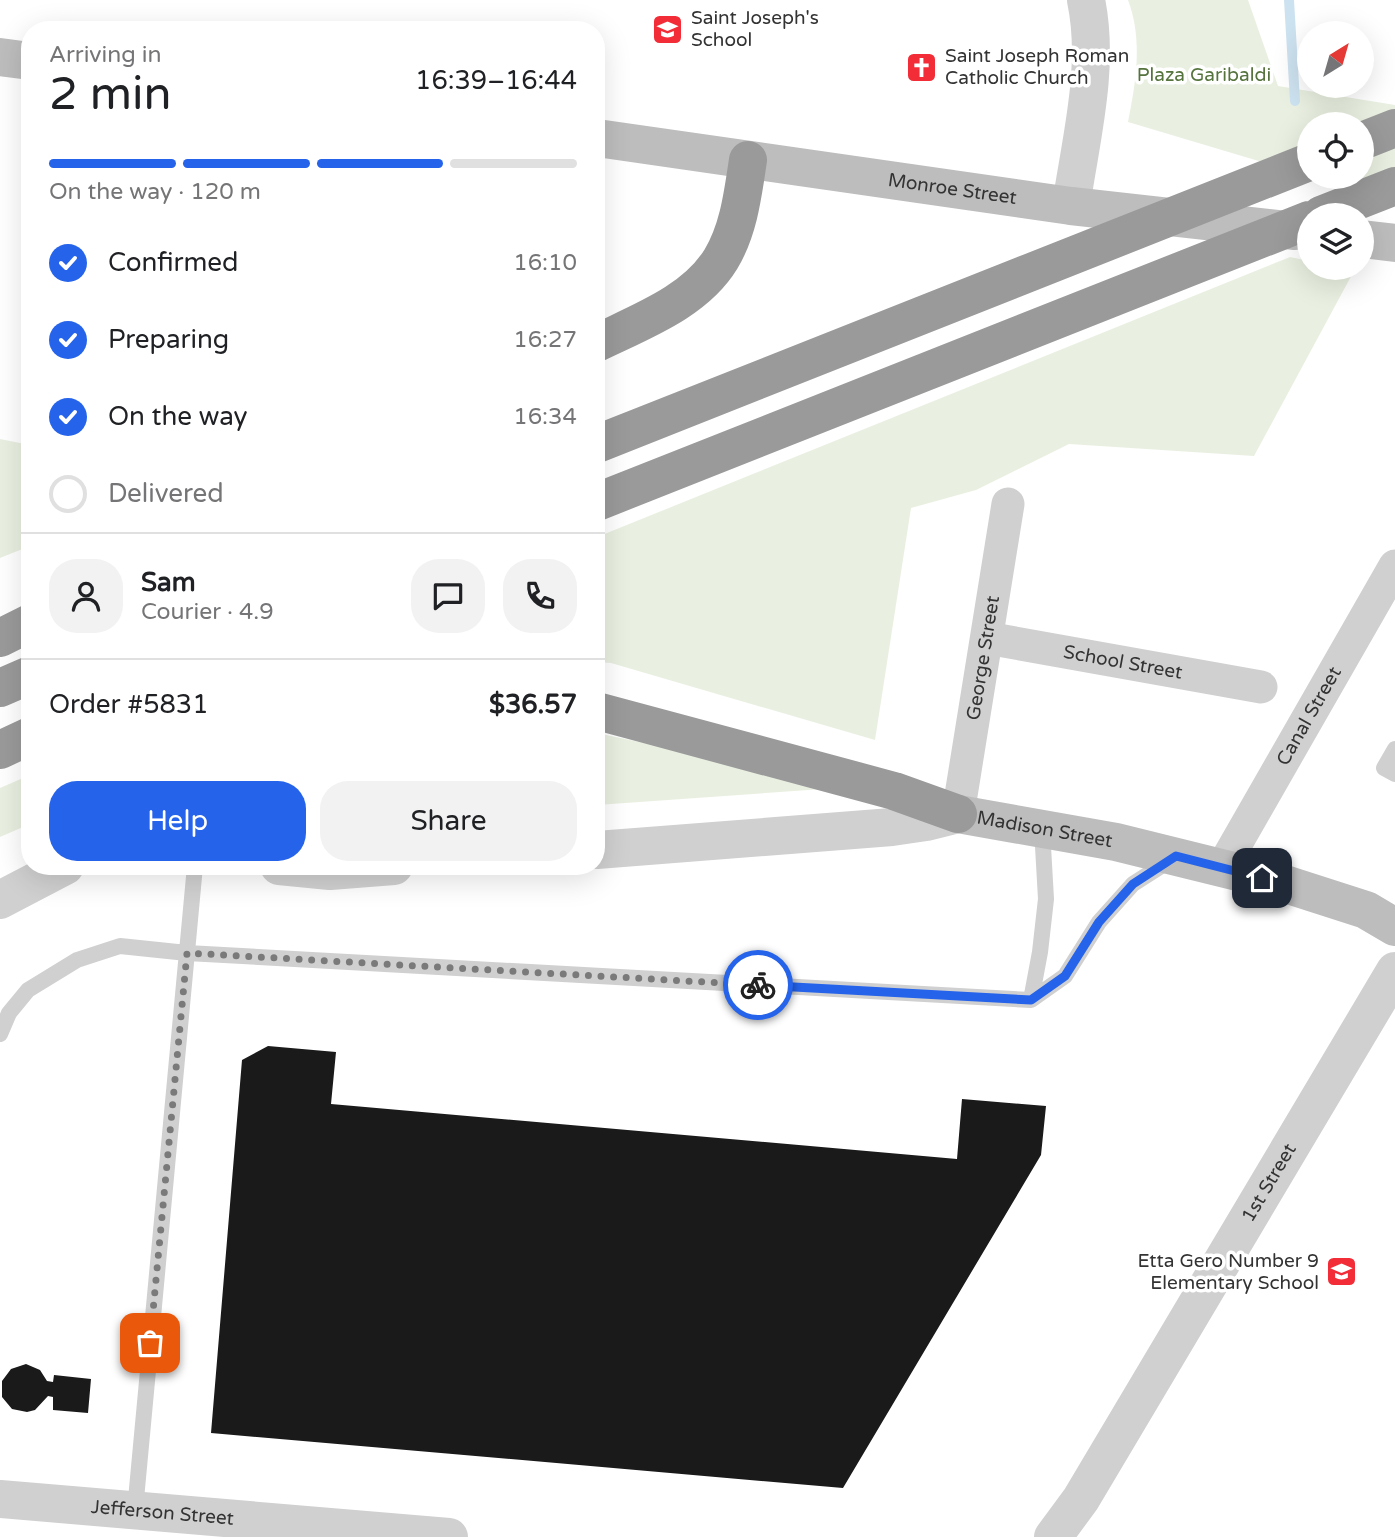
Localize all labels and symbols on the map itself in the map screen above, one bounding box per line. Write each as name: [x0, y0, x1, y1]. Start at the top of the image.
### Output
place label: Saint Joseph's School: [691, 7, 819, 51]
school or university icon: Saint Joseph's School: [651, 12, 685, 46]
north arrow: [1297, 21, 1374, 98]
place label: Saint Joseph Roman Catholic Church: [945, 45, 1129, 89]
church icon: Saint Joseph Roman Catholic Church: [905, 50, 939, 84]
park label: Plaza Garibaldi: [1137, 64, 1271, 86]
street label: Monroe Street: [887, 169, 1018, 209]
street label: George Street: [962, 594, 1004, 722]
street label: School Street: [1062, 641, 1184, 684]
street label: Canal Street: [1272, 663, 1346, 769]
street label: Madison Street: [975, 807, 1114, 852]
pin: [1232, 848, 1292, 908]
courier: [723, 950, 793, 1020]
street label: 1st Street: [1237, 1140, 1301, 1226]
place label: Etta Gero Number 9 Elementary School: [1138, 1250, 1319, 1294]
school or university icon: Etta Gero Number 9 Elementary School: [1325, 1255, 1359, 1289]
pin: [120, 1313, 180, 1373]
street label: Jefferson Street: [90, 1496, 235, 1530]

